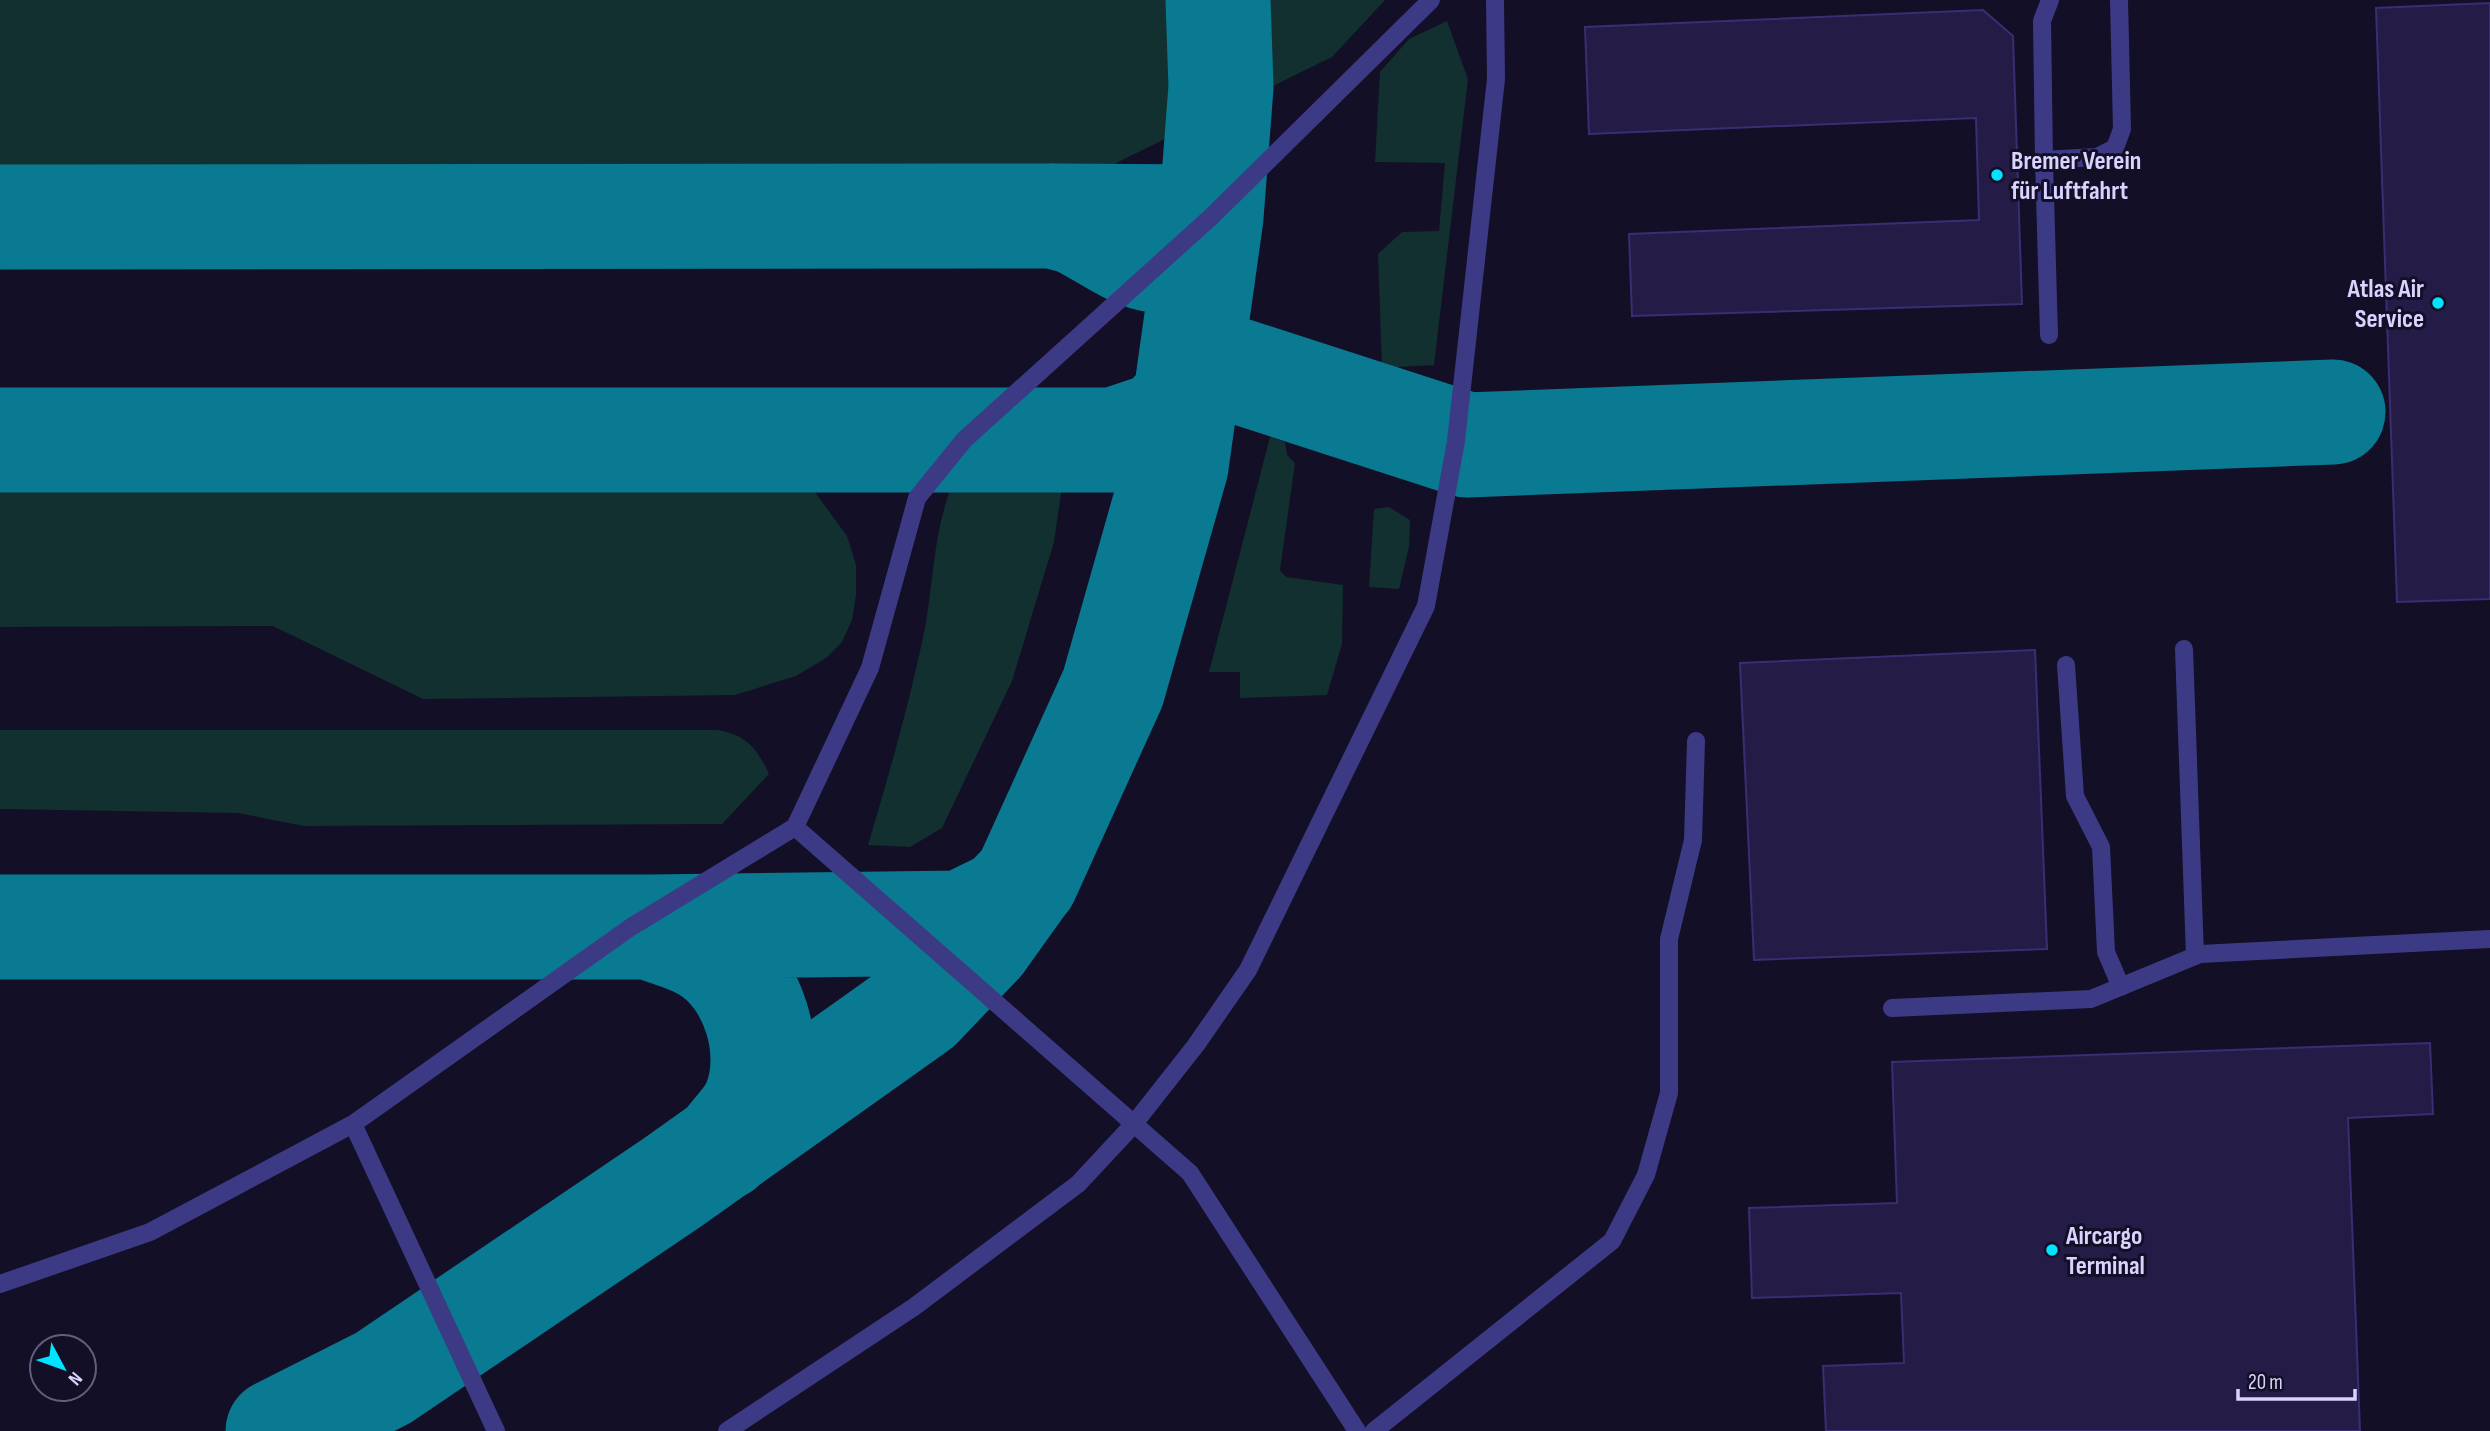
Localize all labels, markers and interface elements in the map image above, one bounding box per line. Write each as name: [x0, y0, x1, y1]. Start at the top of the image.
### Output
place label: Bremer Verein für Luftfahrt: [2011, 146, 2141, 207]
marker: Bremer Verein für Luftfahrt: [1989, 167, 2005, 183]
place label: Atlas Air Service: [2347, 274, 2424, 335]
marker: Atlas Air Service: [2430, 295, 2446, 311]
place label: Aircargo Terminal: [2065, 1221, 2145, 1282]
marker: Aircargo Terminal: [2044, 1242, 2060, 1258]
north arrow: [28, 1333, 98, 1403]
scale bar: [2238, 1358, 2355, 1402]
text: N: [63, 1367, 87, 1390]
text: 20 m: [2248, 1370, 2283, 1395]

